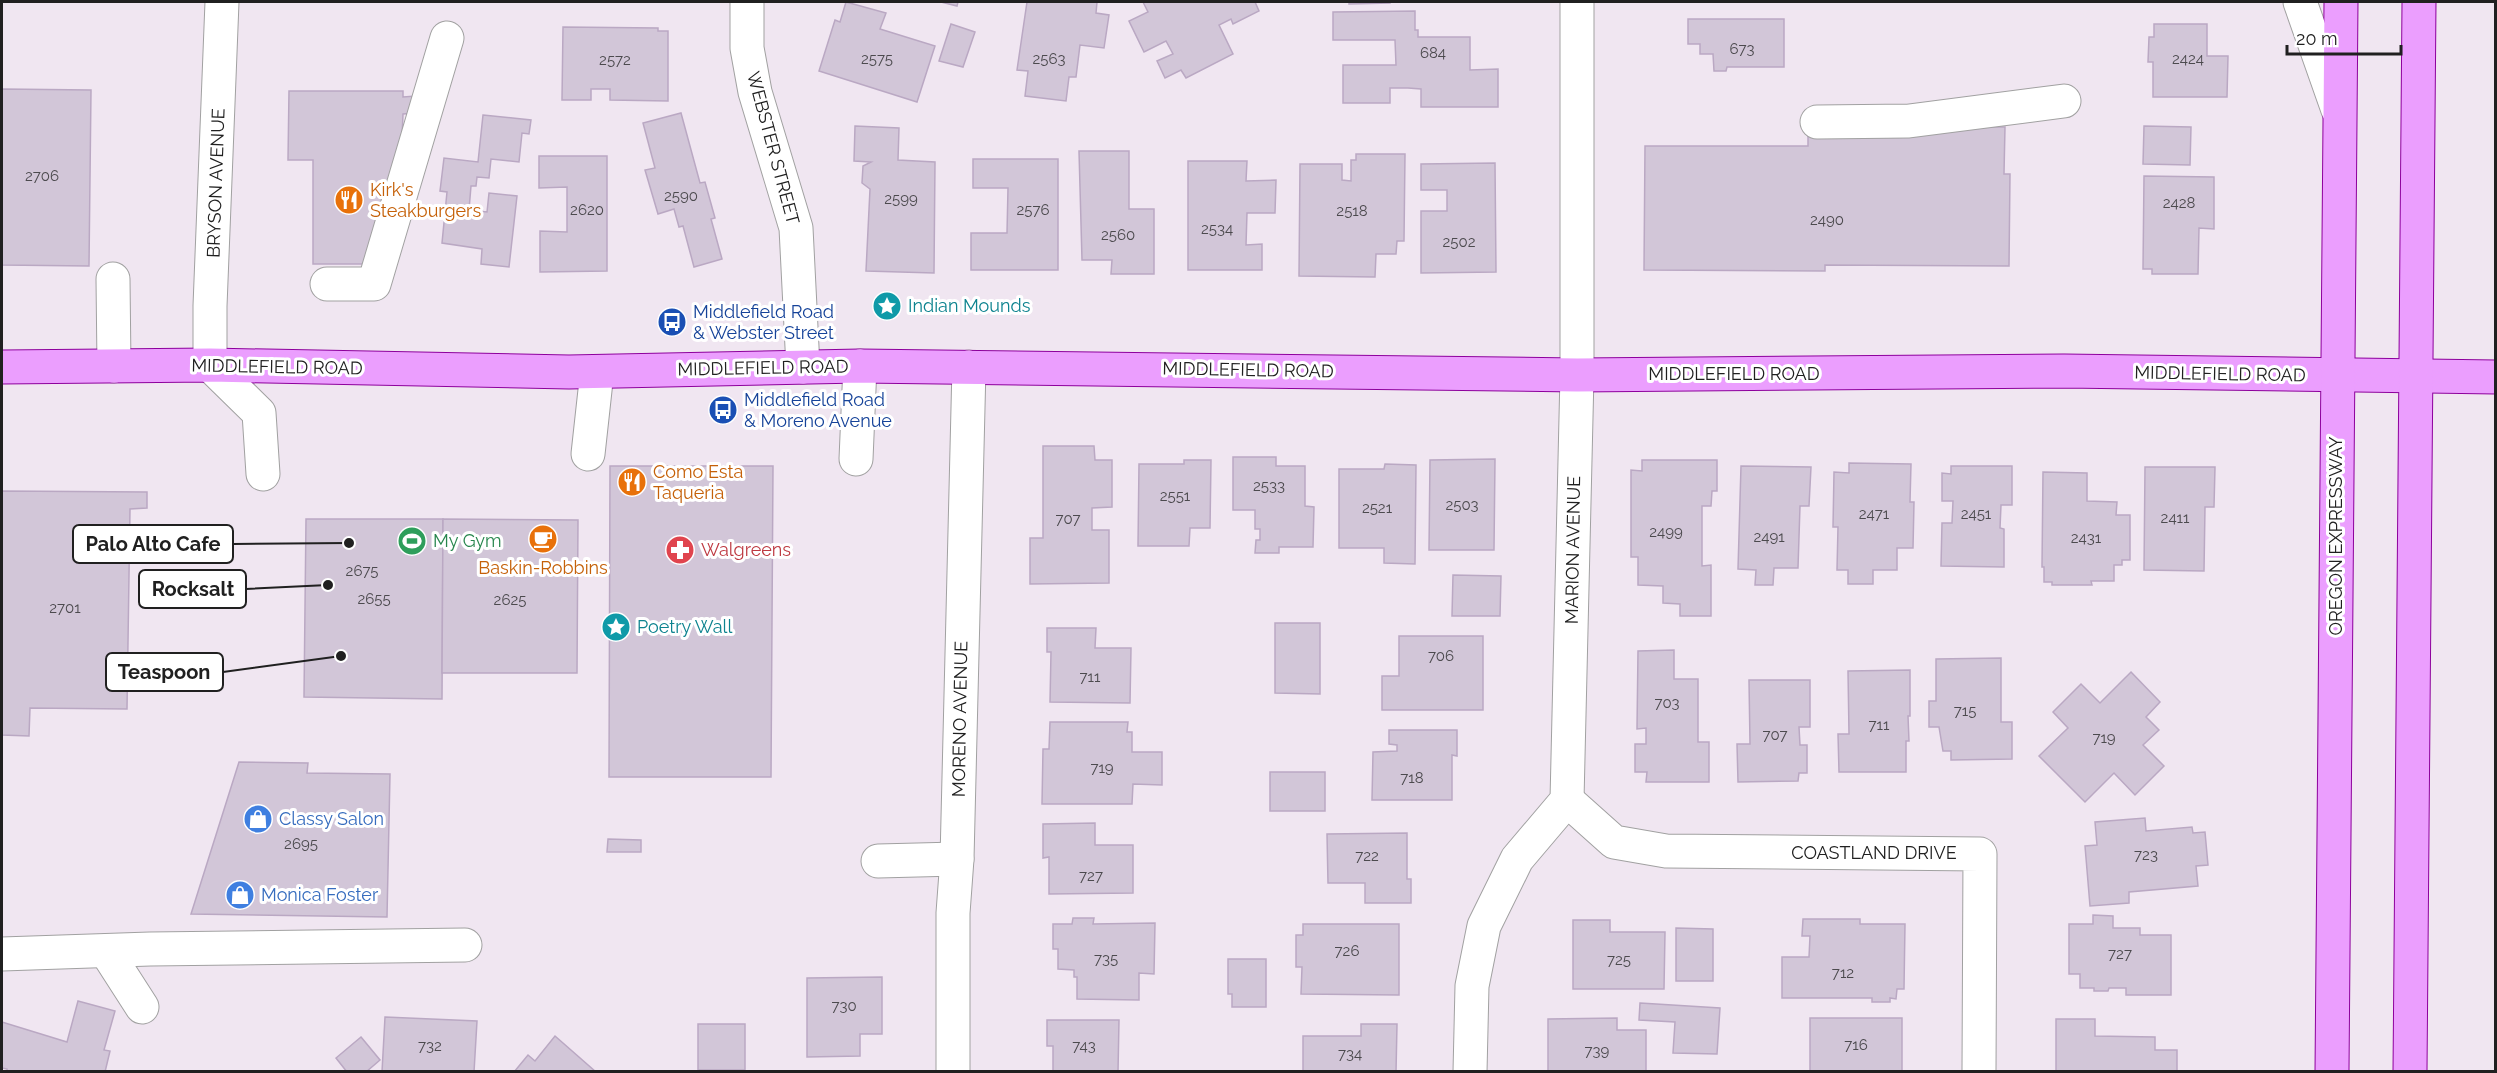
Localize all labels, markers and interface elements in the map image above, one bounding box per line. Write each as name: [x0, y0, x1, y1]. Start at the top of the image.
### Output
scale bar: [2287, 18, 2401, 56]
text: 20 m: [2296, 28, 2338, 49]
house number: 673: [1729, 40, 1755, 58]
house number: 684: [1420, 44, 1446, 62]
house number: 2575: [861, 50, 893, 68]
house number: 2563: [1032, 50, 1066, 68]
house number: 2424: [2172, 50, 2204, 68]
house number: 2572: [599, 51, 631, 69]
street label: WEBSTER STREET: [743, 69, 804, 227]
street label: BRYSON AVENUE: [202, 108, 229, 258]
house number: 2706: [25, 167, 59, 185]
place label: Kirk's Steakburgers: [370, 179, 481, 221]
restaurant icon: Kirk's Steakburgers: [333, 184, 365, 216]
house number: 2590: [664, 187, 698, 205]
house number: 2599: [884, 190, 918, 208]
house number: 2428: [2163, 194, 2195, 212]
house number: 2620: [570, 201, 604, 219]
house number: 2576: [1016, 201, 1050, 219]
house number: 2518: [1336, 202, 1368, 220]
house number: 2490: [1810, 211, 1844, 229]
house number: 2534: [1201, 220, 1233, 238]
house number: 2560: [1101, 226, 1135, 244]
house number: 2502: [1443, 233, 1476, 251]
place icon: Indian Mounds: [871, 290, 903, 322]
place label: Indian Mounds: [908, 295, 1031, 316]
place label: Middlefield Road & Webster Street: [693, 301, 834, 343]
bus stop icon: Middlefield Road & Webster Street: [656, 306, 688, 338]
street label: MIDDLEFIELD ROAD: [191, 355, 363, 378]
street label: MIDDLEFIELD ROAD: [677, 356, 849, 379]
street label: MIDDLEFIELD ROAD: [1162, 358, 1334, 381]
street label: MIDDLEFIELD ROAD: [2134, 362, 2306, 385]
street label: MIDDLEFIELD ROAD: [1648, 363, 1820, 384]
place label: Middlefield Road & Moreno Avenue: [744, 389, 892, 431]
bus stop icon: Middlefield Road & Moreno Avenue: [707, 394, 739, 426]
street label: OREGON EXPRESSWAY: [2325, 436, 2346, 635]
place label: Como Esta Taqueria: [653, 461, 743, 503]
restaurant icon: Como Esta Taqueria: [616, 466, 648, 498]
street label: MARION AVENUE: [1561, 476, 1584, 624]
house number: 2533: [1253, 477, 1285, 495]
house number: 2551: [1160, 487, 1191, 505]
house number: 2503: [1445, 496, 1479, 514]
house number: 2521: [1362, 499, 1393, 517]
house number: 2471: [1859, 505, 1890, 523]
house number: 2451: [1961, 505, 1992, 523]
house number: 2411: [2161, 509, 2190, 527]
house number: 707: [1055, 510, 1081, 528]
cafe icon: Baskin-Robbins: [527, 523, 559, 555]
house number: 2499: [1649, 523, 1683, 541]
callout: Palo Alto Cafe: [73, 525, 233, 563]
sports icon: My Gym: [396, 525, 428, 557]
house number: 2491: [1753, 528, 1785, 546]
house number: 2431: [2071, 529, 2102, 547]
place label: My Gym: [433, 530, 502, 551]
text: Palo Alto Cafe: [86, 532, 220, 556]
pharmacy icon: Walgreens: [664, 534, 696, 566]
place label: Walgreens: [701, 539, 791, 560]
place label: Baskin-Robbins: [478, 557, 608, 578]
house number: 2675: [346, 562, 378, 580]
callout: Rocksalt: [139, 570, 246, 608]
text: Rocksalt: [152, 577, 235, 601]
house number: 2655: [357, 590, 391, 608]
house number: 2625: [494, 591, 526, 609]
house number: 2701: [49, 599, 81, 617]
place icon: Poetry Wall: [600, 611, 632, 643]
place label: Poetry Wall: [637, 616, 732, 637]
street label: MORENO AVENUE: [948, 641, 971, 797]
house number: 706: [1428, 647, 1454, 665]
callout: Teaspoon: [106, 653, 223, 691]
text: Teaspoon: [118, 660, 210, 684]
house number: 711: [1080, 668, 1101, 686]
house number: 703: [1654, 694, 1680, 712]
house number: 715: [1954, 702, 1976, 720]
house number: 711: [1869, 716, 1890, 734]
house number: 707: [1762, 726, 1788, 744]
house number: 719: [2092, 729, 2116, 747]
house number: 719: [1090, 759, 1114, 777]
house number: 718: [1400, 769, 1424, 787]
shop icon: Classy Salon: [242, 803, 274, 835]
place label: Classy Salon: [279, 808, 384, 829]
house number: 2695: [284, 835, 318, 853]
street label: COASTLAND DRIVE: [1791, 842, 1957, 863]
house number: 723: [2134, 846, 2158, 864]
house number: 722: [1355, 847, 1379, 865]
house number: 727: [1079, 867, 1103, 885]
shop icon: Monica Foster: [224, 879, 256, 911]
place label: Monica Foster: [261, 884, 379, 905]
house number: 726: [1335, 942, 1359, 960]
house number: 727: [2108, 945, 2132, 963]
house number: 735: [1094, 950, 1118, 968]
house number: 725: [1607, 951, 1631, 969]
house number: 712: [1832, 964, 1854, 982]
house number: 730: [831, 997, 857, 1015]
house number: 716: [1844, 1036, 1868, 1054]
house number: 732: [418, 1037, 442, 1055]
house number: 743: [1072, 1037, 1096, 1055]
house number: 739: [1585, 1042, 1610, 1060]
house number: 734: [1338, 1045, 1362, 1063]

